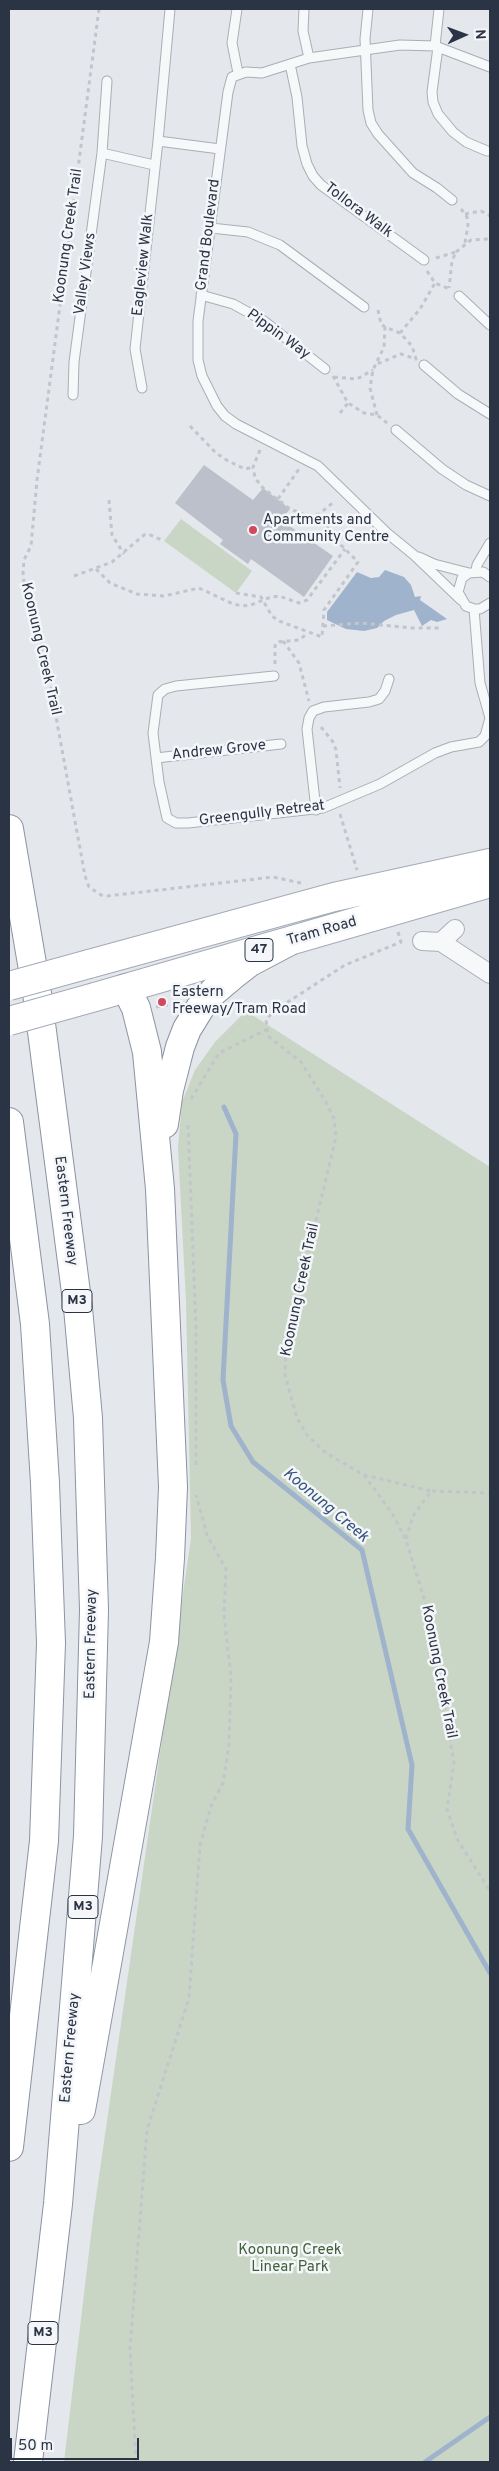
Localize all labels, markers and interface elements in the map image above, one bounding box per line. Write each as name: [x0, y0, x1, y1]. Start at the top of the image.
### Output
north arrow: [439, 10, 489, 60]
text: N: [471, 29, 488, 40]
street label: Koonung Creek Trail: [51, 168, 87, 304]
street label: Grand Boulevard: [193, 178, 225, 292]
street label: Tollora Walk: [320, 179, 396, 243]
street label: Eagleview Walk: [130, 213, 158, 317]
street label: Valley Views: [71, 232, 101, 316]
street label: Pippin Way: [243, 306, 313, 364]
place label: Apartments and Community Centre: [263, 512, 389, 547]
marker: Apartments and Community Centre: [247, 524, 259, 536]
street label: Koonung Creek Trail: [16, 581, 64, 717]
street label: Andrew Grove: [171, 737, 267, 765]
street label: Greengully Retreat: [198, 797, 326, 831]
street label: Tram Road: [285, 913, 359, 951]
road number: 47: [245, 938, 273, 962]
place label: Eastern Freeway/Tram Road: [172, 984, 306, 1019]
marker: Eastern Freeway/Tram Road: [156, 996, 168, 1008]
street label: Eastern Freeway: [49, 1155, 81, 1267]
street label: Koonung Creek Trail: [278, 1222, 324, 1358]
road number: M3: [62, 1290, 92, 1312]
water label: Koonung Creek: [278, 1465, 372, 1547]
street label: Eastern Freeway: [82, 1589, 102, 1699]
street label: Koonung Creek Trail: [416, 1604, 460, 1740]
road number: M3: [68, 1895, 98, 1918]
street label: Eastern Freeway: [57, 1992, 85, 2104]
park label: Koonung Creek Linear Park: [238, 2242, 342, 2277]
road number: M3: [28, 2322, 58, 2344]
scale bar: [12, 2428, 141, 2460]
text: 50 m: [18, 2437, 53, 2456]

